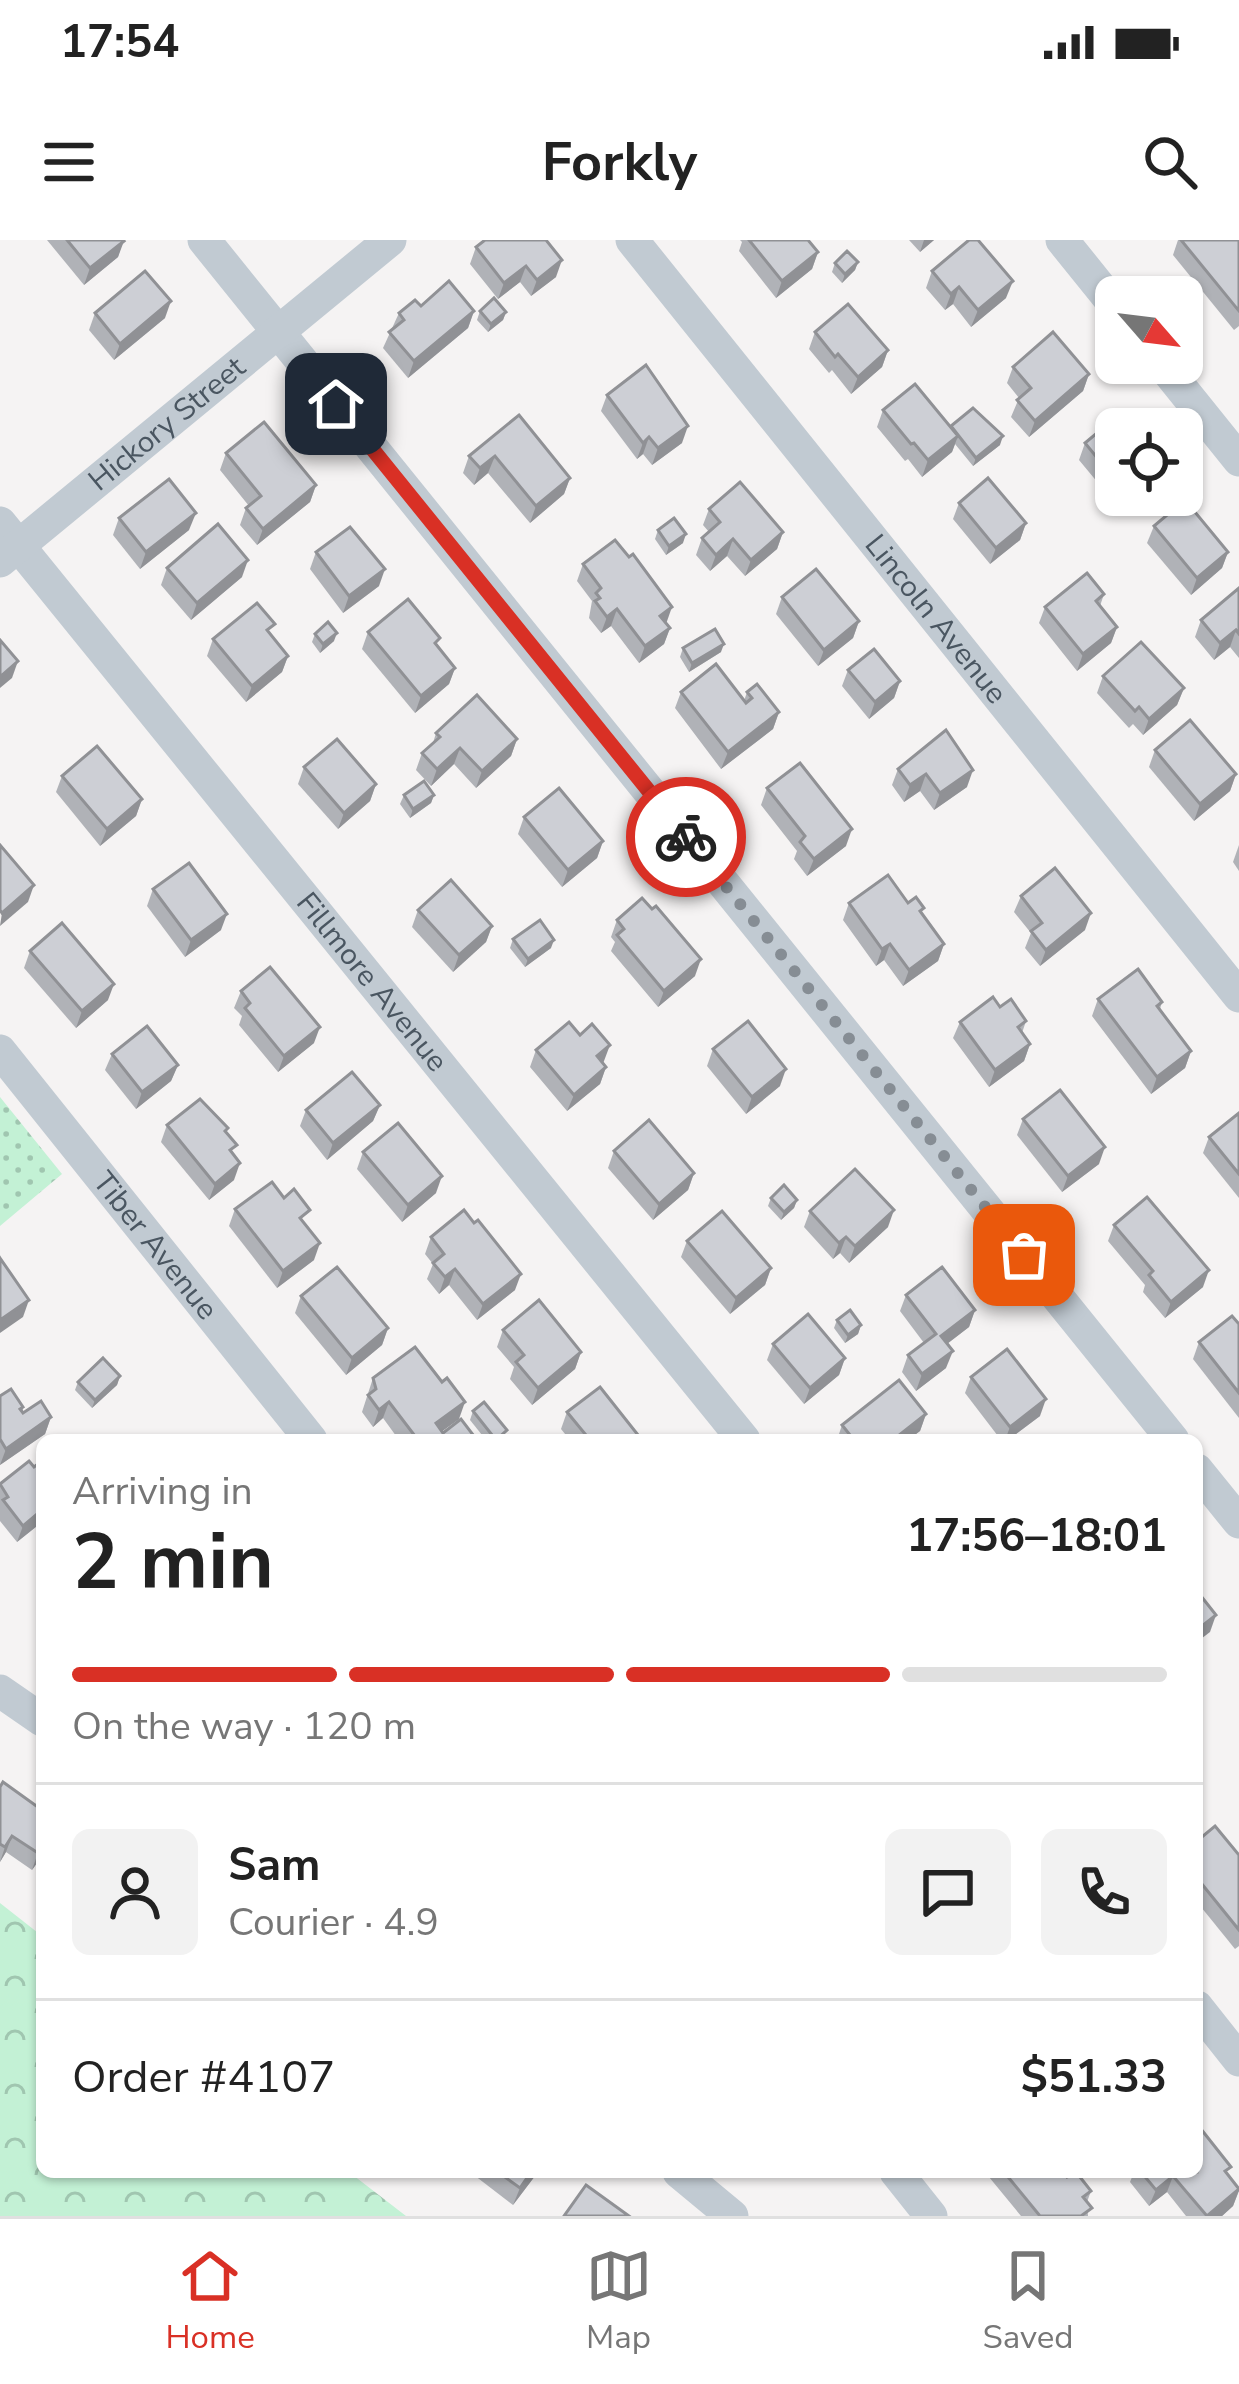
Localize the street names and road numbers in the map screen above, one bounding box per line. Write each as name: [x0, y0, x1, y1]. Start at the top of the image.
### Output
street label: Hickory Street: [80, 347, 254, 500]
street label: Lincoln Avenue: [856, 526, 1017, 712]
street label: Fillmore Avenue: [287, 884, 458, 1080]
street label: Tiber Avenue: [84, 1163, 227, 1328]

